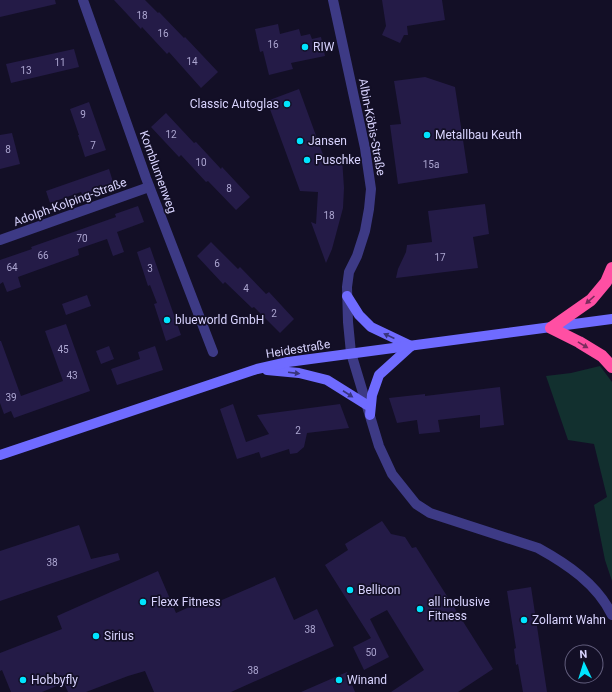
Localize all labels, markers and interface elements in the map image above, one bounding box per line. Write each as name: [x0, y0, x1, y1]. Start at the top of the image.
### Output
house number: 18: [136, 10, 148, 21]
house number: 16: [157, 28, 169, 39]
house number: 16: [267, 39, 279, 50]
place label: RIW: [313, 40, 335, 54]
marker: RIW: [300, 42, 310, 52]
house number: 14: [186, 56, 198, 67]
house number: 11: [54, 57, 66, 68]
house number: 13: [20, 65, 32, 76]
street label: Albin-Köbis-Straße: [356, 77, 388, 177]
place label: Classic Autoglas: [190, 97, 279, 111]
marker: Classic Autoglas: [282, 99, 292, 109]
house number: 9: [80, 109, 86, 120]
place label: Metallbau Keuth: [435, 128, 522, 142]
street label: Kornblumenweg: [137, 129, 179, 215]
house number: 12: [165, 129, 177, 140]
marker: Metallbau Keuth: [422, 130, 432, 140]
place label: Jansen: [308, 134, 347, 148]
marker: Jansen: [295, 136, 305, 146]
house number: 7: [90, 140, 96, 151]
house number: 8: [5, 144, 11, 155]
place label: Puschke: [315, 153, 361, 167]
marker: Puschke: [302, 155, 312, 165]
house number: 10: [195, 157, 207, 168]
house number: 15a: [423, 159, 439, 170]
street label: Adolph-Kolping-Straße: [12, 175, 128, 229]
house number: 8: [226, 183, 232, 194]
house number: 18: [323, 210, 335, 221]
house number: 70: [76, 233, 88, 244]
house number: 66: [37, 250, 49, 261]
house number: 17: [434, 252, 446, 263]
house number: 6: [214, 258, 220, 269]
house number: 64: [6, 262, 18, 273]
house number: 3: [147, 263, 153, 274]
house number: 4: [243, 283, 249, 294]
one-way arrow: [585, 295, 595, 304]
house number: 2: [271, 308, 277, 319]
place label: blueworld GmbH: [175, 313, 264, 327]
marker: blueworld GmbH: [162, 315, 172, 325]
one-way arrow: [384, 333, 395, 339]
street label: Heidestraße: [265, 337, 331, 361]
one-way arrow: [577, 341, 589, 348]
house number: 45: [57, 344, 69, 355]
house number: 43: [66, 370, 78, 381]
one-way arrow: [288, 370, 300, 376]
one-way arrow: [343, 390, 354, 397]
house number: 39: [5, 392, 17, 403]
house number: 2: [295, 425, 301, 436]
house number: 38: [46, 557, 58, 568]
place label: Bellicon: [358, 583, 400, 597]
marker: Bellicon: [345, 585, 355, 595]
place label: Flexx Fitness: [151, 595, 221, 609]
place label: all inclusive Fitness: [428, 595, 490, 623]
marker: Flexx Fitness: [138, 597, 148, 607]
marker: all inclusive Fitness: [415, 604, 425, 614]
place label: Zollamt Wahn: [532, 613, 606, 627]
marker: Zollamt Wahn: [519, 615, 529, 625]
house number: 38: [304, 624, 316, 635]
place label: Sirius: [104, 629, 134, 643]
marker: Sirius: [91, 631, 101, 641]
north arrow: [564, 644, 604, 684]
house number: 50: [365, 647, 377, 658]
text: N: [579, 648, 588, 661]
house number: 38: [247, 665, 259, 676]
place label: Hobbyfly: [31, 673, 78, 687]
place label: Winand: [347, 673, 387, 687]
marker: Hobbyfly: [18, 675, 28, 685]
marker: Winand: [334, 675, 344, 685]

